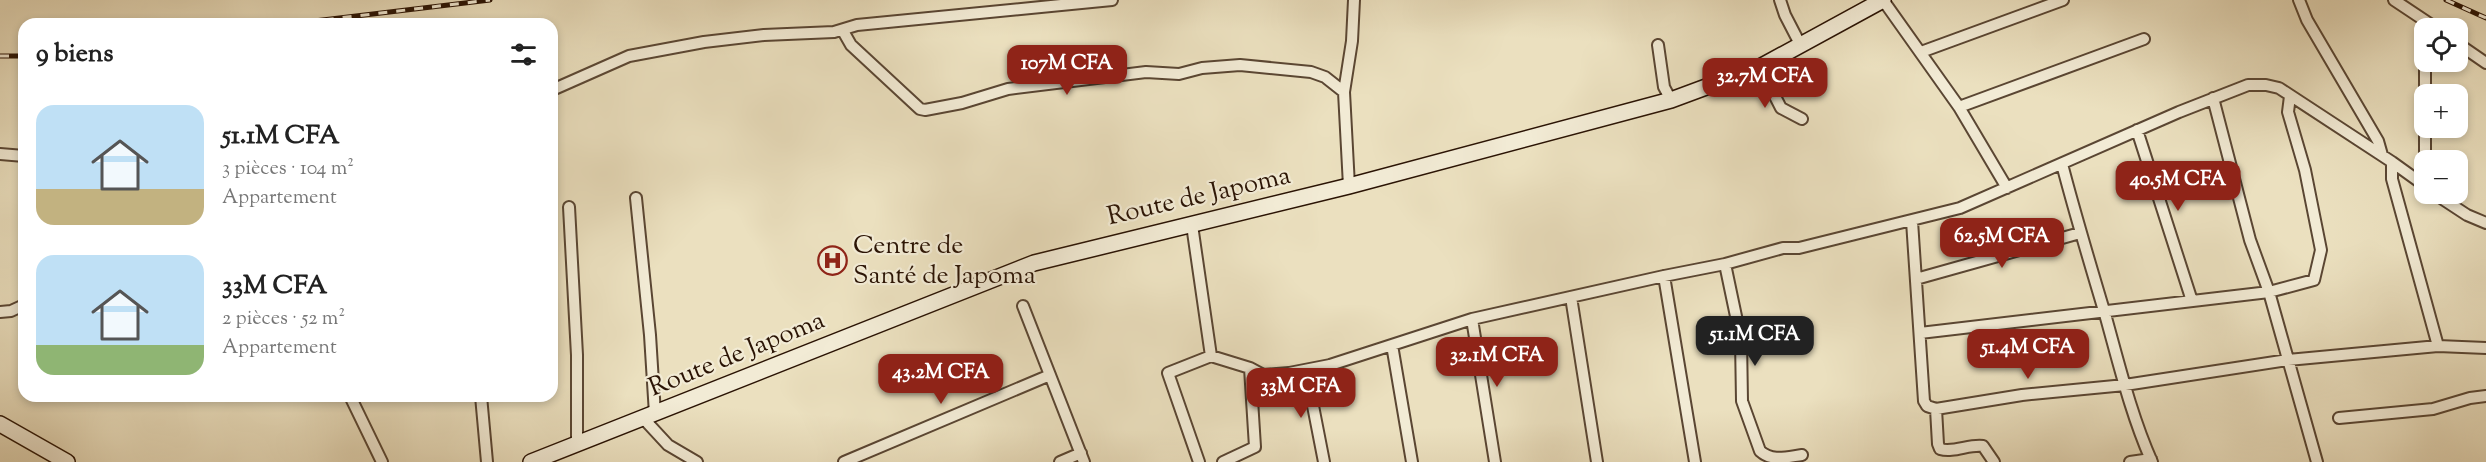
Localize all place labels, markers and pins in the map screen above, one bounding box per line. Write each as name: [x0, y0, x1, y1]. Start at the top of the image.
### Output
pin: 107M CFA: [1005, 45, 1129, 96]
pin: 32.7M CFA: [1696, 58, 1834, 109]
pin: 40.5M CFA: [2109, 161, 2247, 212]
pin: 62.5M CFA: [1933, 218, 2071, 269]
place label: Centre de Santé de Japoma: [853, 228, 1036, 295]
hospital icon: Centre de Santé de Japoma: [816, 245, 848, 277]
pin: 51.1M CFA: [1686, 316, 1824, 367]
pin: 51.4M CFA: [1959, 329, 2097, 380]
pin: 32.1M CFA: [1428, 337, 1566, 388]
pin: 43.2M CFA: [872, 354, 1010, 405]
pin: 33M CFA: [1246, 368, 1356, 419]

